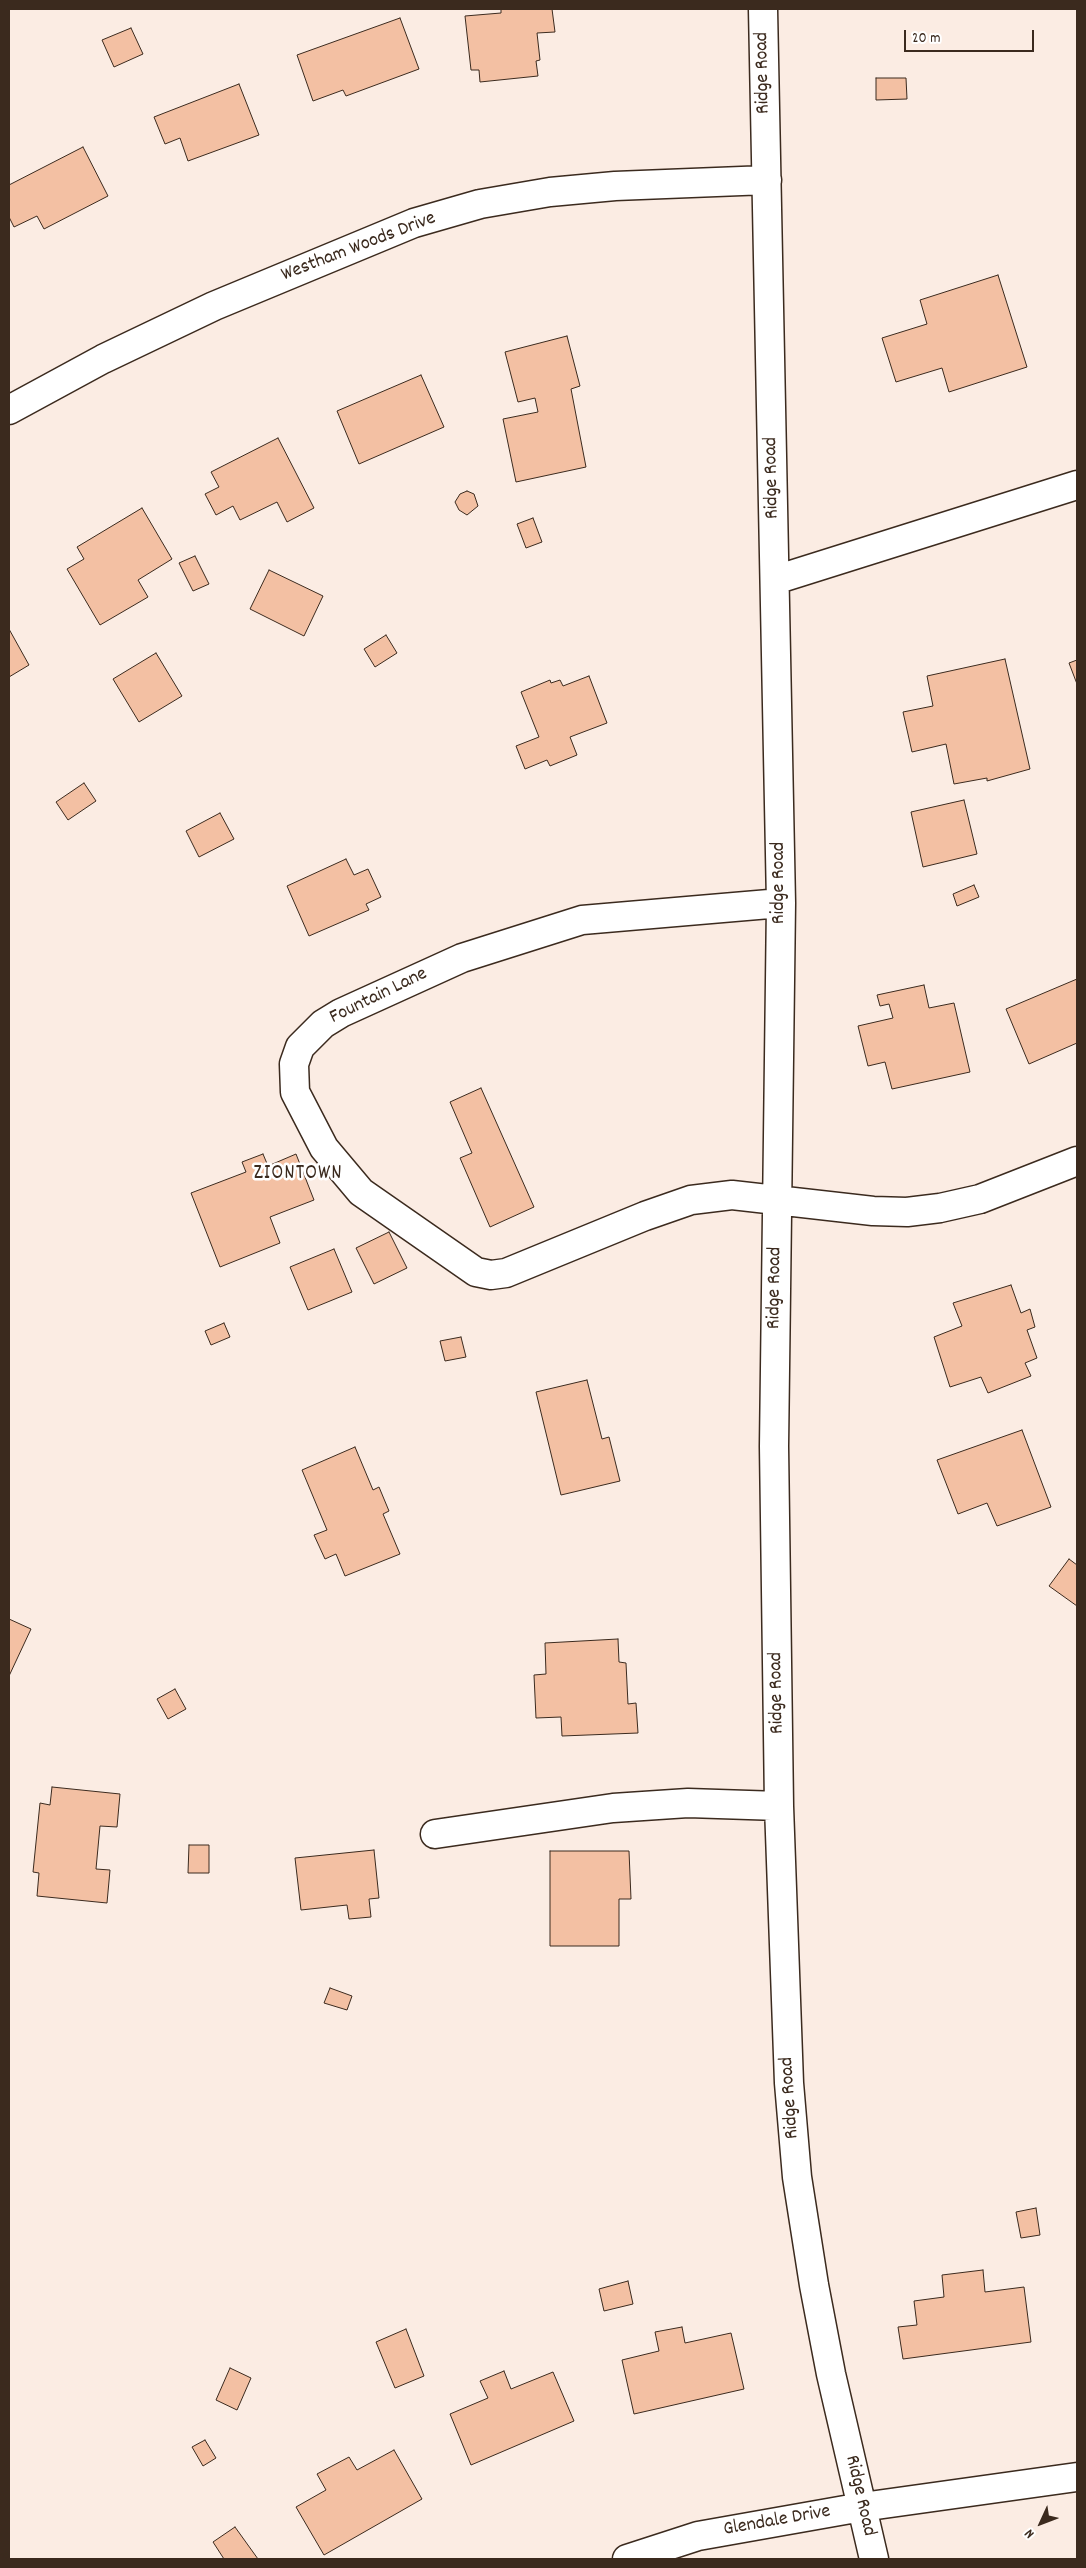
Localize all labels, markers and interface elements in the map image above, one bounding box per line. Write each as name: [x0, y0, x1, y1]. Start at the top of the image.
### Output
scale bar: [906, 20, 1036, 52]
text: 20 m: [912, 28, 940, 50]
street label: Ridge Road: [751, 32, 777, 114]
street label: Westham Woods Drive: [279, 208, 439, 288]
street label: Ridge Road: [760, 437, 786, 519]
street label: Ridge Road: [768, 842, 792, 924]
street label: Fountain Lane: [326, 963, 432, 1031]
district label: ZIONTOWN: [252, 1162, 344, 1188]
street label: Ridge Road: [763, 1247, 789, 1329]
street label: Ridge Road: [765, 1652, 791, 1734]
street label: Ridge Road: [776, 2056, 806, 2140]
street label: Ridge Road: [838, 2453, 880, 2539]
north arrow: [1016, 2498, 1066, 2548]
street label: Glendale Drive: [722, 2501, 832, 2543]
text: N: [1020, 2524, 1040, 2543]

